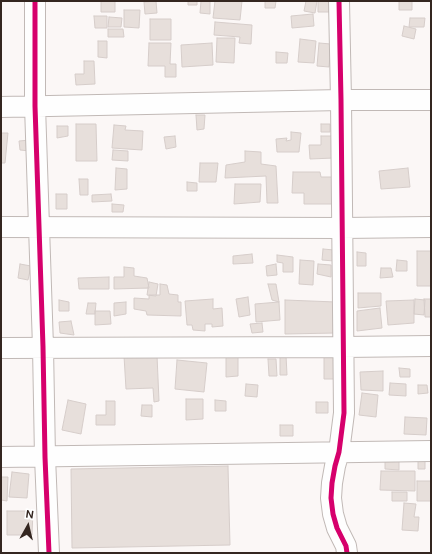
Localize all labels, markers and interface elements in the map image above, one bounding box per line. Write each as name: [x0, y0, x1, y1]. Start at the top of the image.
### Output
north arrow: [8, 506, 48, 546]
text: N: [25, 507, 35, 522]

